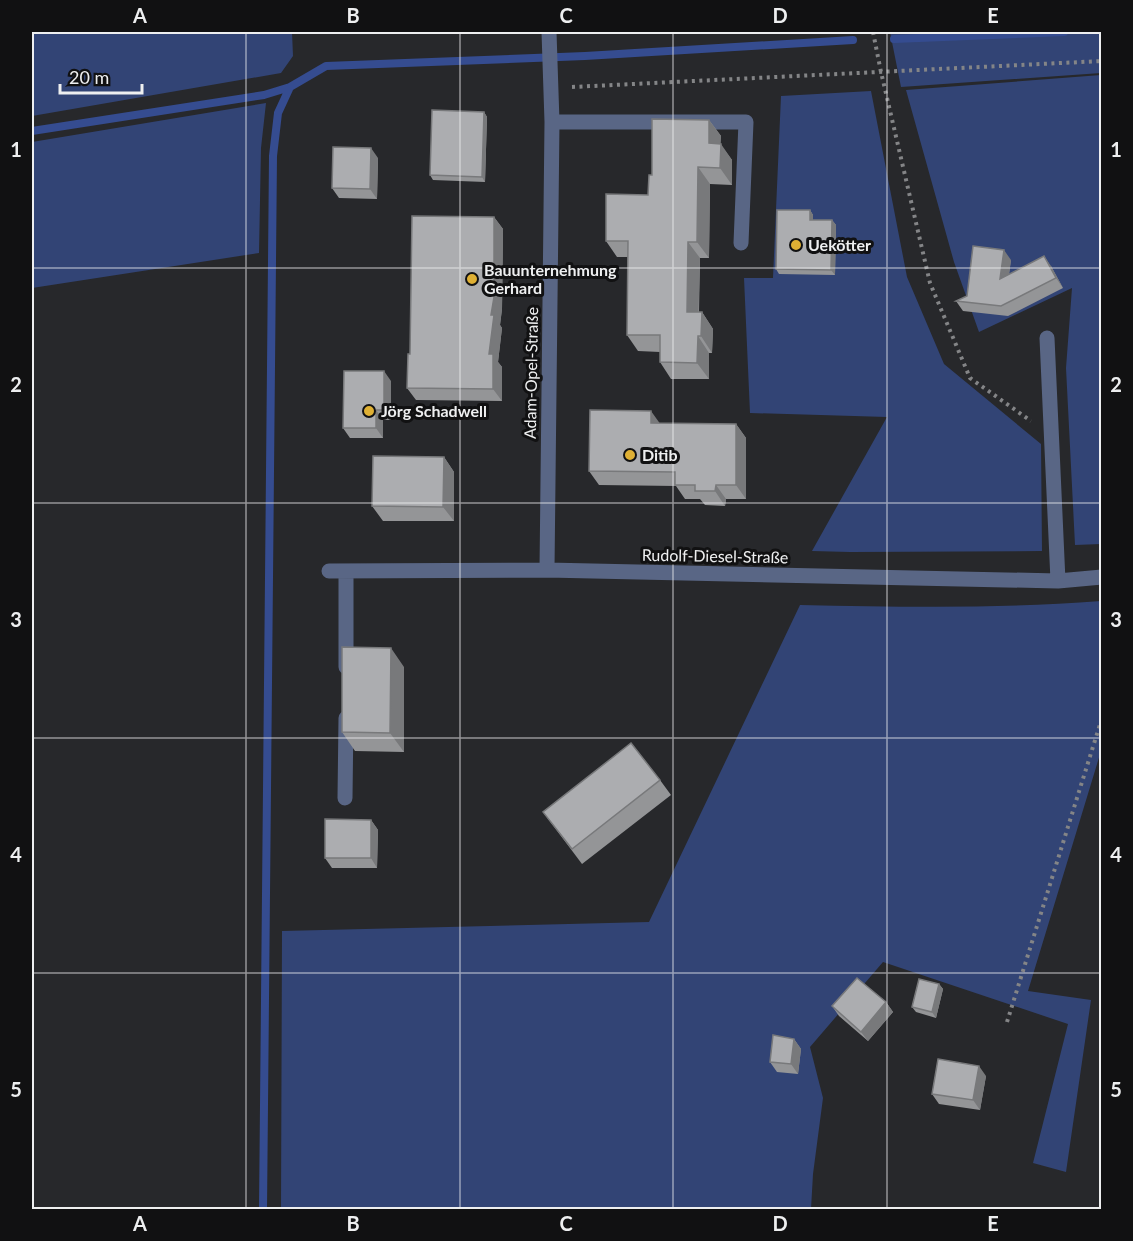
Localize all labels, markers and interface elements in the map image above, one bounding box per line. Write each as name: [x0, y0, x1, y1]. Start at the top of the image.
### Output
text: A: [132, 3, 147, 27]
text: B: [346, 3, 360, 27]
text: C: [559, 3, 573, 27]
text: D: [772, 3, 788, 27]
text: E: [987, 3, 999, 27]
scale bar: [60, 57, 142, 95]
text: 20 m: [69, 66, 109, 88]
text: 1: [10, 137, 22, 161]
text: 1: [1110, 137, 1122, 161]
place label: Uekötter: [808, 235, 871, 254]
marker: Uekötter: [789, 238, 803, 252]
place label: Bauunternehmung Gerhard: [484, 260, 617, 297]
marker: Bauunternehmung Gerhard: [465, 272, 479, 286]
street label: Adam-Opel-Straße: [520, 307, 541, 439]
text: 2: [10, 372, 22, 396]
text: 2: [1110, 372, 1122, 396]
place label: Jörg Schadwell: [381, 401, 487, 420]
marker: Jörg Schadwell: [362, 404, 376, 418]
place label: Ditib: [642, 445, 677, 464]
marker: Ditib: [623, 448, 637, 462]
street label: Rudolf-Diesel-Straße: [642, 545, 788, 566]
text: 3: [10, 607, 22, 631]
text: 3: [1110, 607, 1122, 631]
text: 4: [10, 842, 22, 866]
text: 4: [1110, 842, 1122, 866]
text: 5: [10, 1077, 22, 1101]
text: 5: [1110, 1077, 1122, 1101]
text: A: [132, 1211, 147, 1235]
text: B: [346, 1211, 360, 1235]
text: C: [559, 1211, 573, 1235]
text: D: [772, 1211, 788, 1235]
text: E: [987, 1211, 999, 1235]

